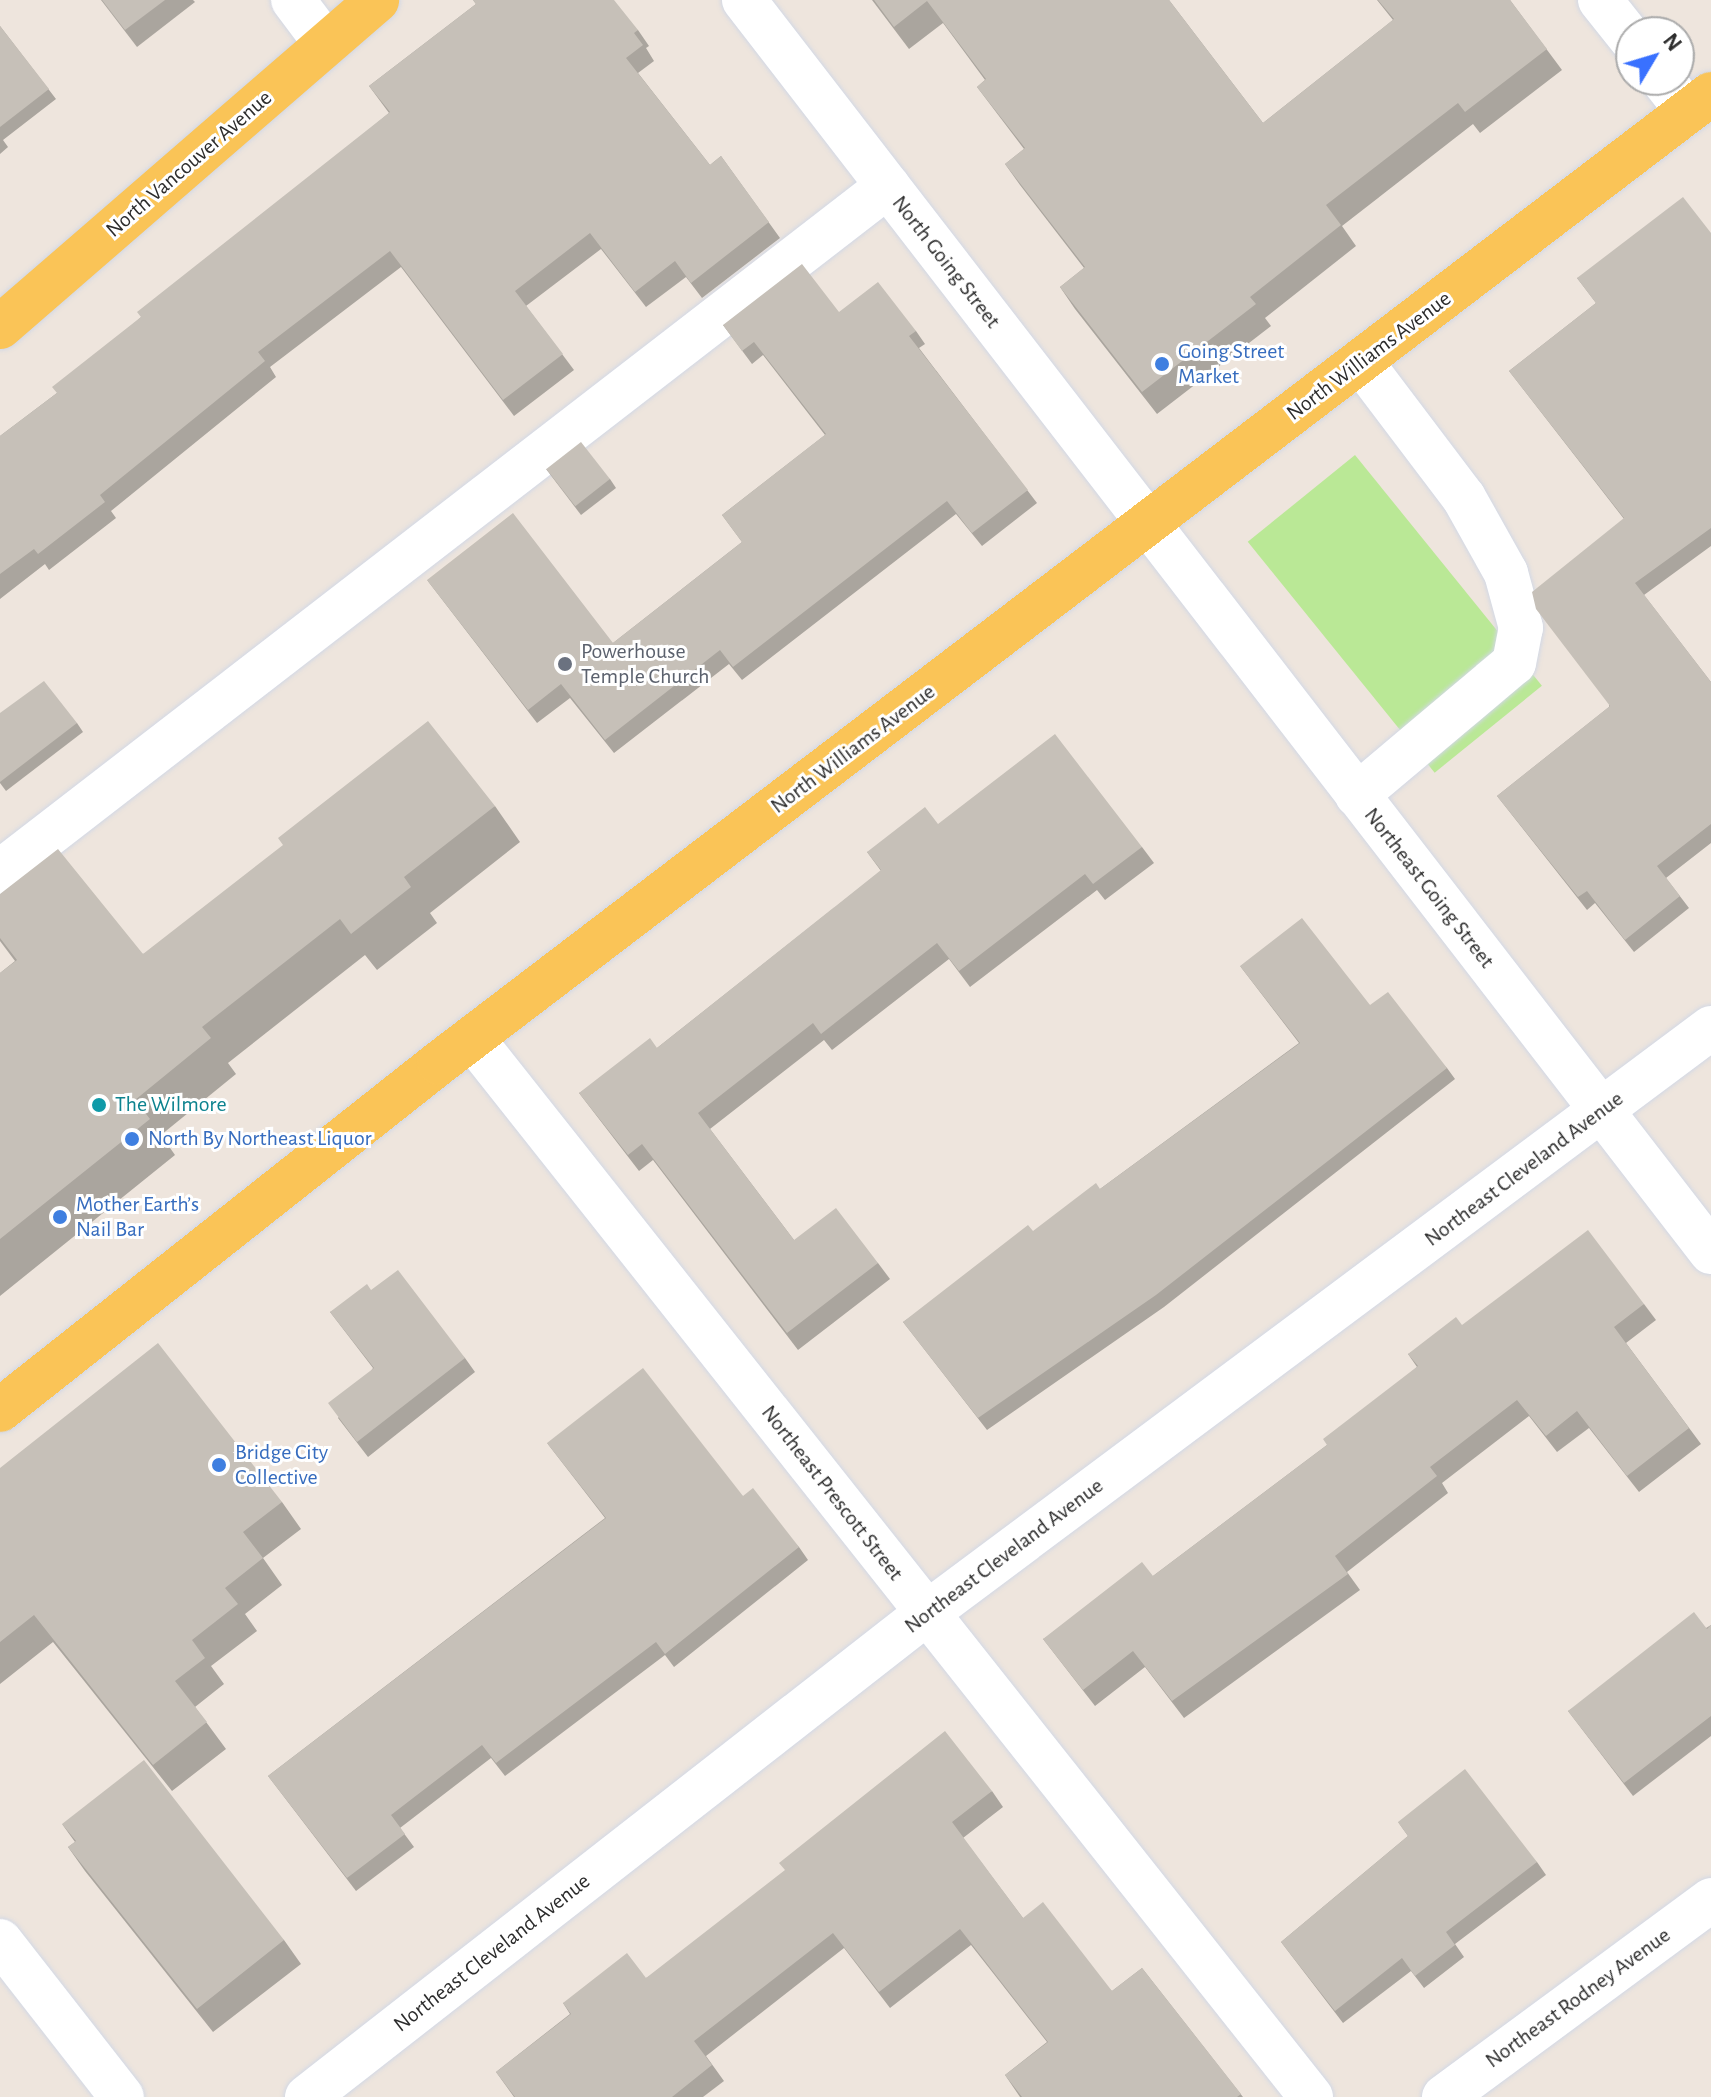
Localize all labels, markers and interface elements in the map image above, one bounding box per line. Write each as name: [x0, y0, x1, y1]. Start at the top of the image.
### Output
north arrow: [1615, 16, 1695, 96]
text: N: [1659, 30, 1686, 55]
street label: North Vancouver Avenue: [101, 85, 277, 243]
street label: North Going Street: [886, 191, 1006, 333]
street label: North Williams Avenue: [1282, 286, 1456, 426]
place label: Going Street Market: [1178, 338, 1284, 390]
marker: Going Street Market: [1153, 355, 1171, 373]
place label: Powerhouse Temple Church: [581, 638, 709, 690]
marker: Powerhouse Temple Church: [556, 655, 574, 673]
street label: North Williams Avenue: [766, 679, 940, 819]
street label: Northeast Going Street: [1358, 803, 1500, 973]
street label: Northeast Cleveland Avenue: [1419, 1086, 1629, 1252]
place label: The Wilmore: [115, 1092, 227, 1118]
marker: The Wilmore: [90, 1096, 108, 1114]
place label: North By Northeast Liquor: [148, 1126, 372, 1152]
marker: North By Northeast Liquor: [123, 1130, 141, 1148]
place label: Mother Earth’s Nail Bar: [76, 1191, 199, 1242]
marker: Mother Earth’s Nail Bar: [51, 1208, 69, 1226]
street label: Northeast Prescott Street: [755, 1400, 909, 1586]
place label: Bridge City Collective: [235, 1439, 328, 1490]
marker: Bridge City Collective: [210, 1456, 228, 1474]
street label: Northeast Cleveland Avenue: [899, 1473, 1109, 1639]
street label: Northeast Cleveland Avenue: [389, 1868, 595, 2038]
street label: Northeast Rodney Avenue: [1480, 1922, 1676, 2074]

